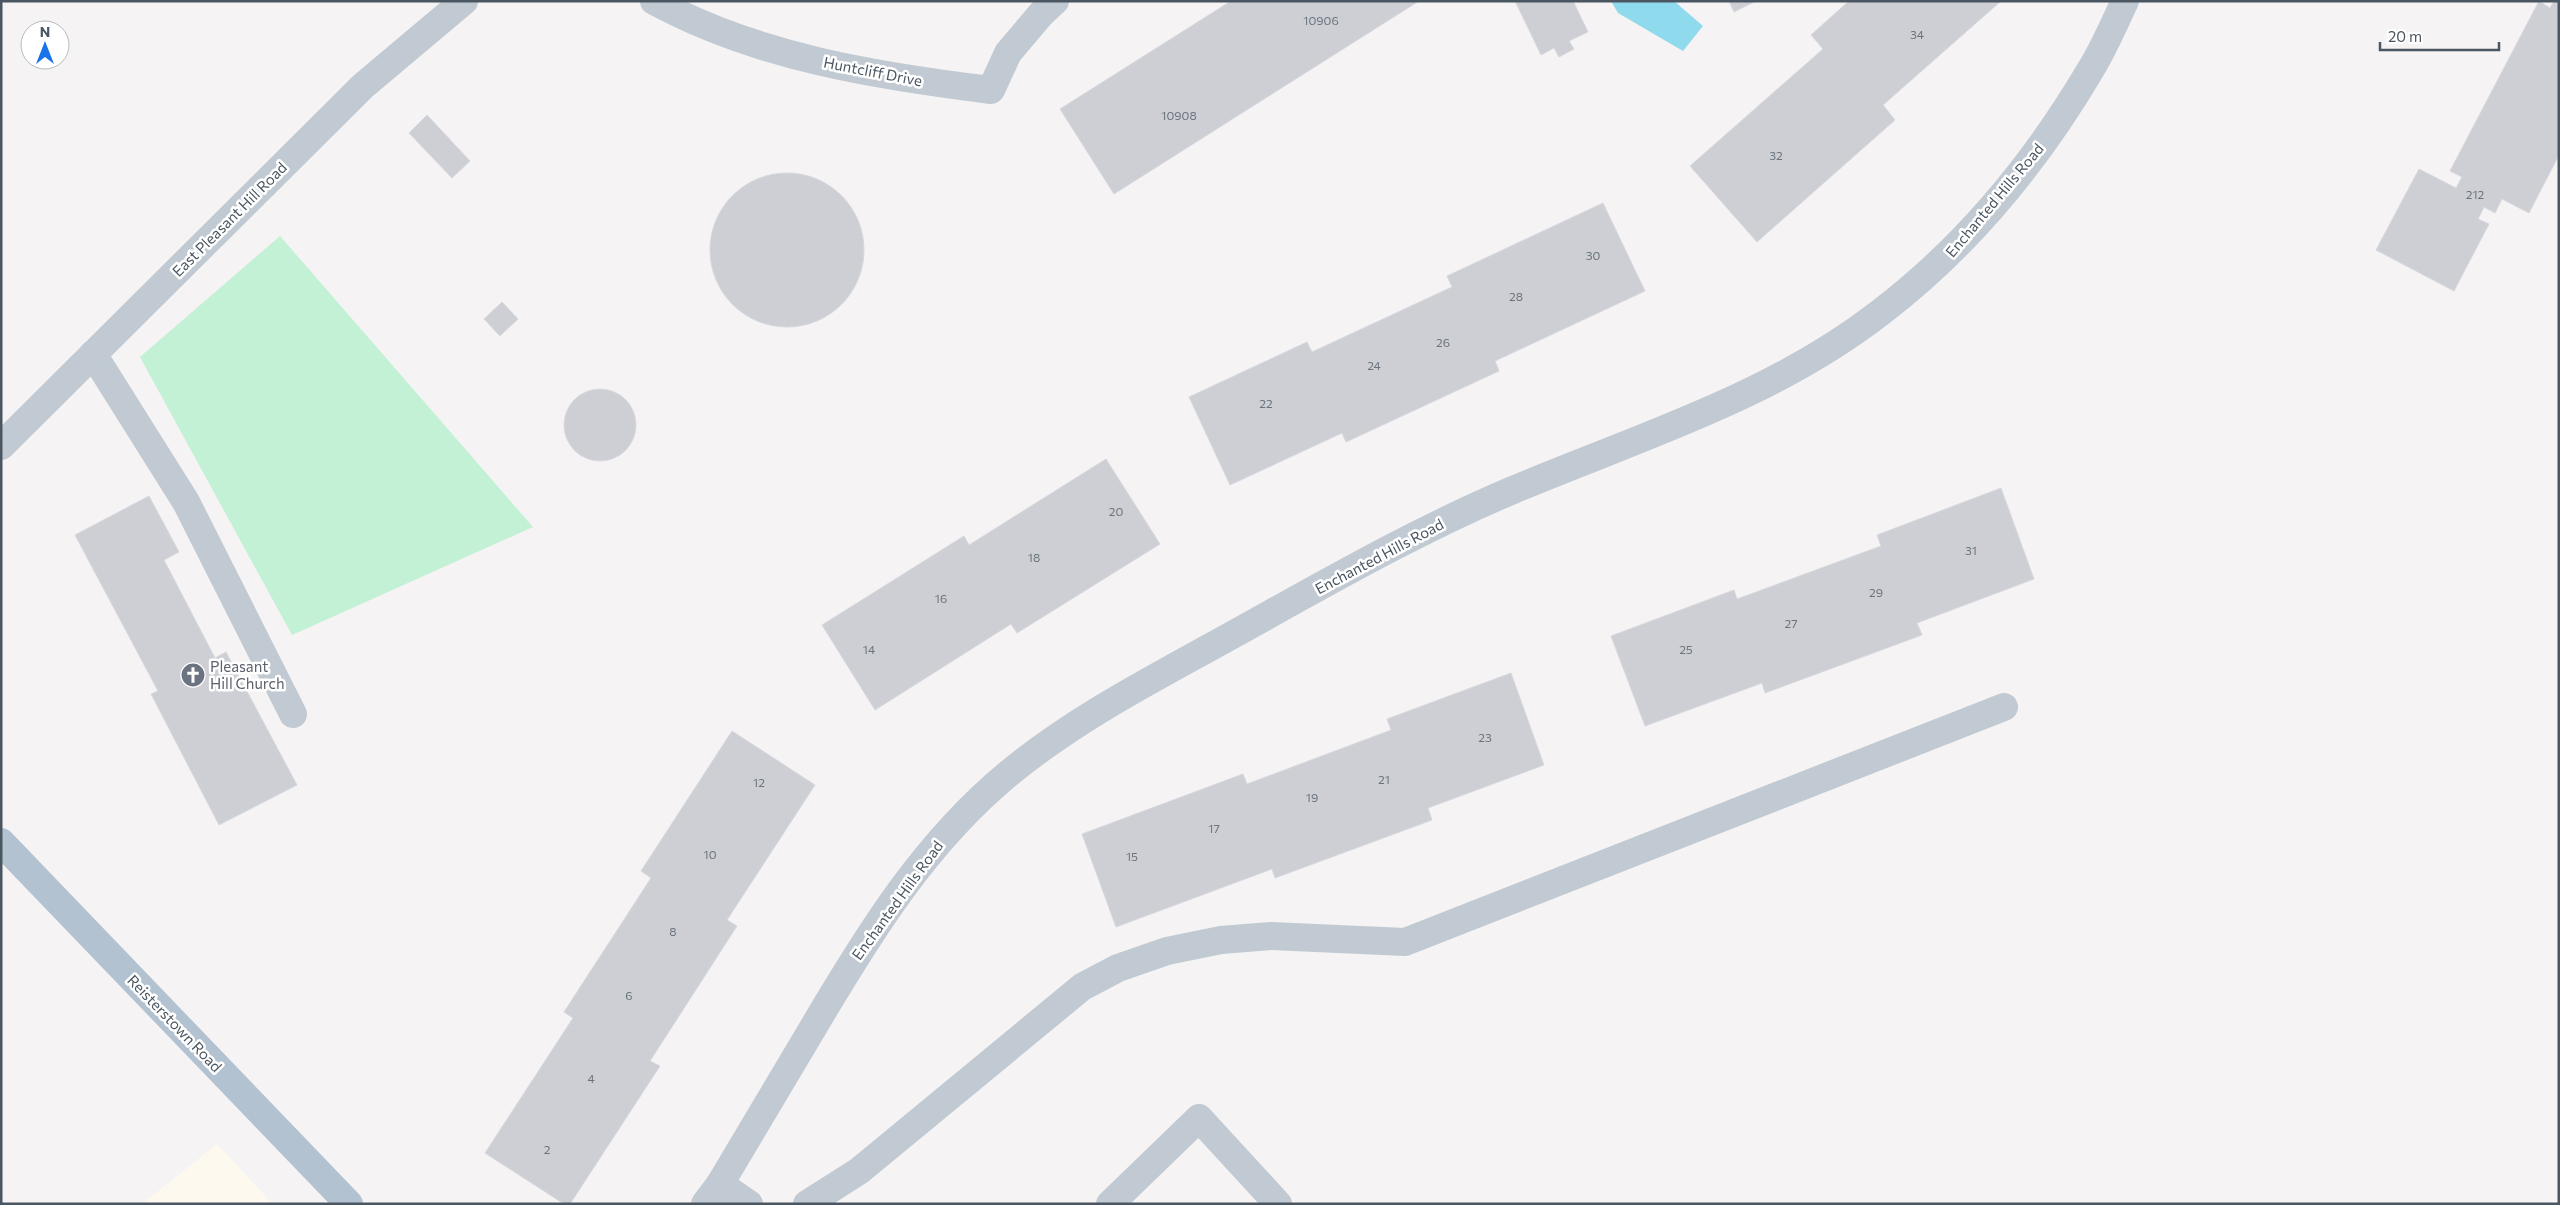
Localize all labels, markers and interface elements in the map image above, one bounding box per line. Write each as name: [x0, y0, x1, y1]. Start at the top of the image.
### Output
house number: 10906: [1303, 13, 1339, 27]
north arrow: [20, 20, 70, 70]
scale bar: [2380, 20, 2499, 52]
text: N: [40, 23, 50, 40]
house number: 34: [1910, 27, 1924, 41]
text: 20 m: [2388, 27, 2422, 45]
street label: Huntcliff Drive: [822, 53, 924, 89]
house number: 10908: [1161, 108, 1197, 122]
street label: Enchanted Hills Road: [1941, 139, 2047, 261]
house number: 32: [1769, 148, 1783, 162]
street label: East Pleasant Hill Road: [168, 158, 290, 280]
house number: 212: [2466, 187, 2485, 201]
house number: 30: [1586, 248, 1601, 262]
house number: 28: [1509, 289, 1523, 303]
house number: 26: [1436, 335, 1450, 349]
house number: 24: [1367, 358, 1381, 372]
house number: 22: [1259, 396, 1273, 410]
house number: 20: [1109, 504, 1123, 518]
street label: Enchanted Hills Road: [1312, 515, 1446, 597]
house number: 31: [1965, 543, 1977, 557]
house number: 18: [1028, 550, 1040, 564]
house number: 29: [1869, 585, 1883, 599]
house number: 16: [935, 591, 947, 605]
house number: 27: [1785, 616, 1797, 630]
house number: 14: [863, 642, 875, 656]
house number: 25: [1679, 642, 1693, 656]
place label: Pleasant Hill Church: [210, 657, 285, 692]
church icon: Pleasant Hill Church: [180, 662, 206, 688]
house number: 23: [1478, 730, 1492, 744]
house number: 21: [1378, 772, 1390, 786]
house number: 12: [753, 775, 765, 789]
house number: 19: [1306, 790, 1318, 804]
house number: 17: [1208, 821, 1220, 835]
street label: Enchanted Hills Road: [848, 837, 946, 963]
house number: 10: [704, 847, 717, 861]
house number: 15: [1126, 849, 1138, 863]
house number: 8: [669, 924, 677, 938]
street label: Reisterstown Road: [124, 971, 226, 1075]
house number: 6: [625, 988, 633, 1002]
house number: 4: [587, 1071, 595, 1085]
house number: 2: [544, 1142, 551, 1156]

